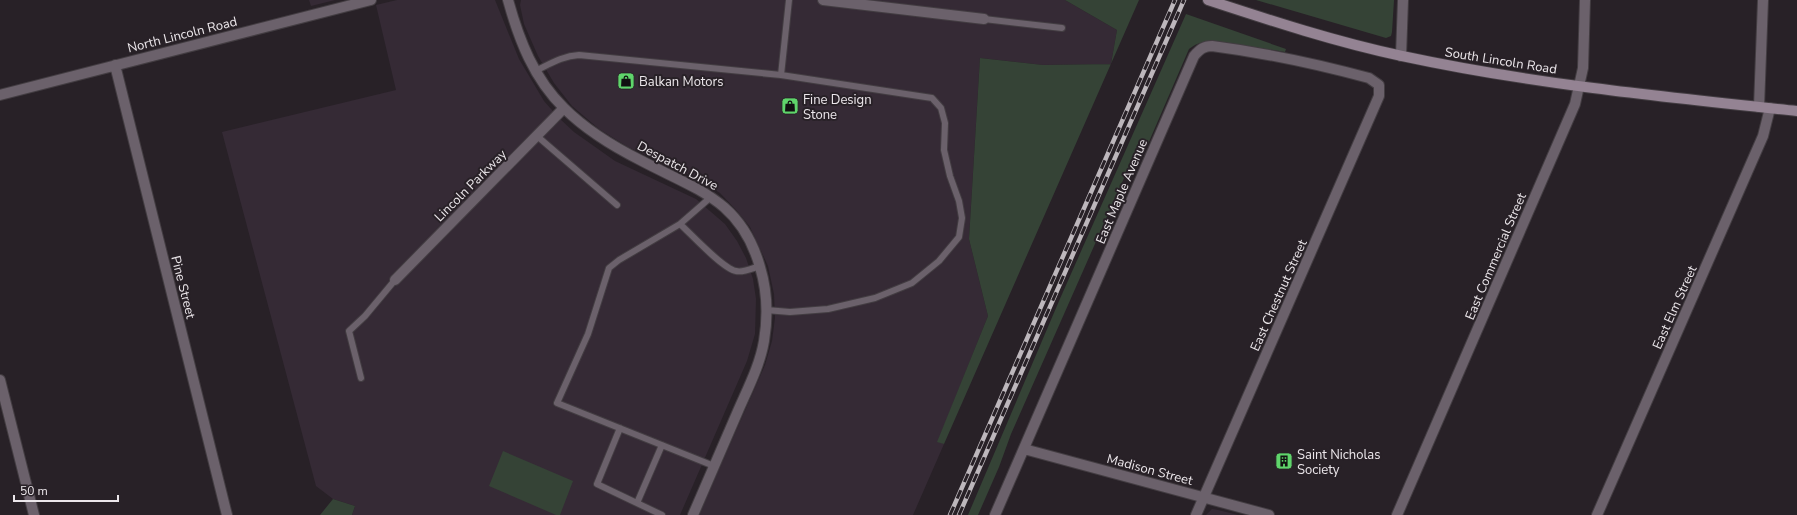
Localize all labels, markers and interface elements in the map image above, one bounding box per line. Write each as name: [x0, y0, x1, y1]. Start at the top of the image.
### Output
street label: North Lincoln Road: [125, 13, 239, 57]
street label: South Lincoln Road: [1444, 43, 1558, 79]
shop icon: Balkan Motors: [616, 71, 636, 91]
place label: Balkan Motors: [639, 73, 723, 91]
place label: Fine Design Stone: [803, 91, 872, 124]
shop icon: Fine Design Stone: [780, 96, 800, 116]
street label: East Maple Avenue: [1092, 136, 1152, 247]
street label: Despatch Drive: [634, 137, 721, 195]
street label: Lincoln Parkway: [431, 145, 511, 226]
street label: East Commercial Street: [1461, 190, 1531, 323]
street label: East Chestnut Street: [1246, 236, 1312, 354]
street label: Pine Street: [167, 254, 200, 321]
street label: East Elm Street: [1648, 262, 1702, 352]
place label: Saint Nicholas Society: [1297, 446, 1380, 479]
street label: Madison Street: [1105, 450, 1195, 490]
building icon: Saint Nicholas Society: [1274, 451, 1294, 471]
scale bar: [14, 477, 118, 503]
text: 50 m: [20, 483, 48, 499]

